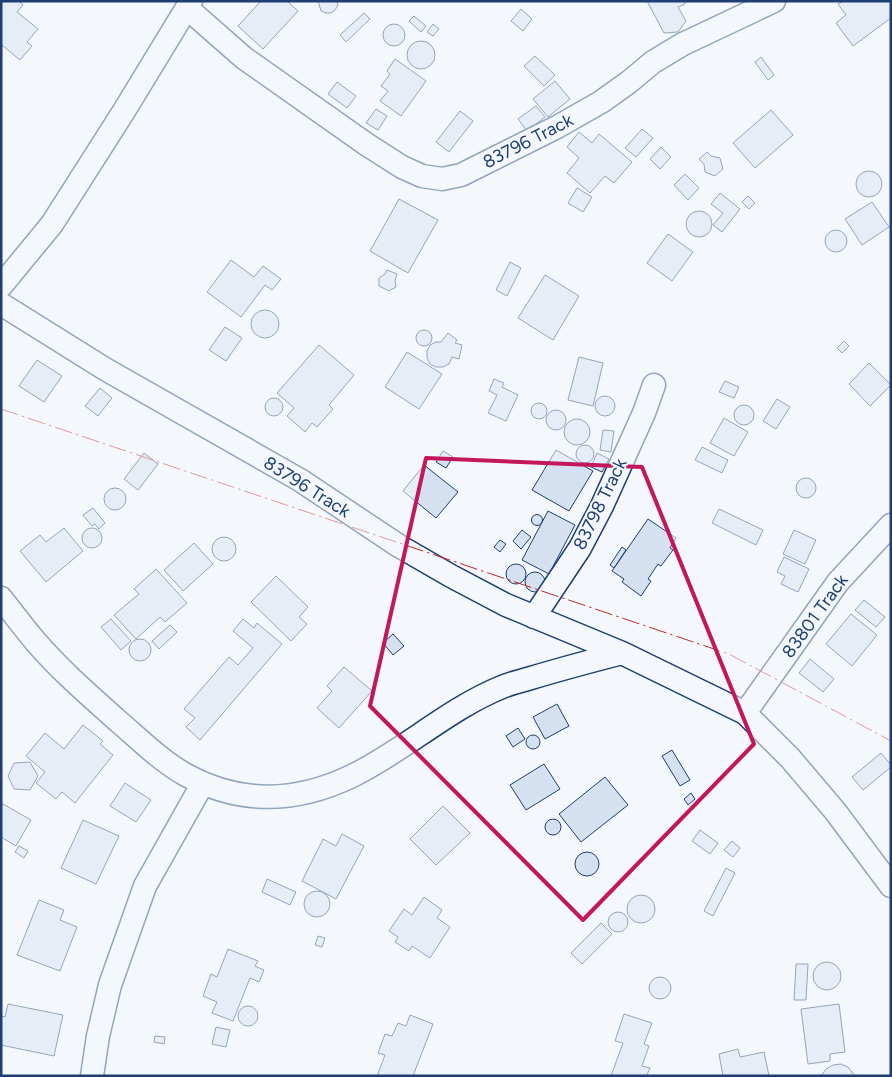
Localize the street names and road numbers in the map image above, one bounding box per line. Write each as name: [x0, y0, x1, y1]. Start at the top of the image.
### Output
street label: 83796 Track: [479, 109, 577, 173]
street label: 83796 Track: [260, 452, 355, 522]
street label: 83798 Track: [568, 454, 632, 553]
street label: 83801 Track: [777, 570, 853, 662]

